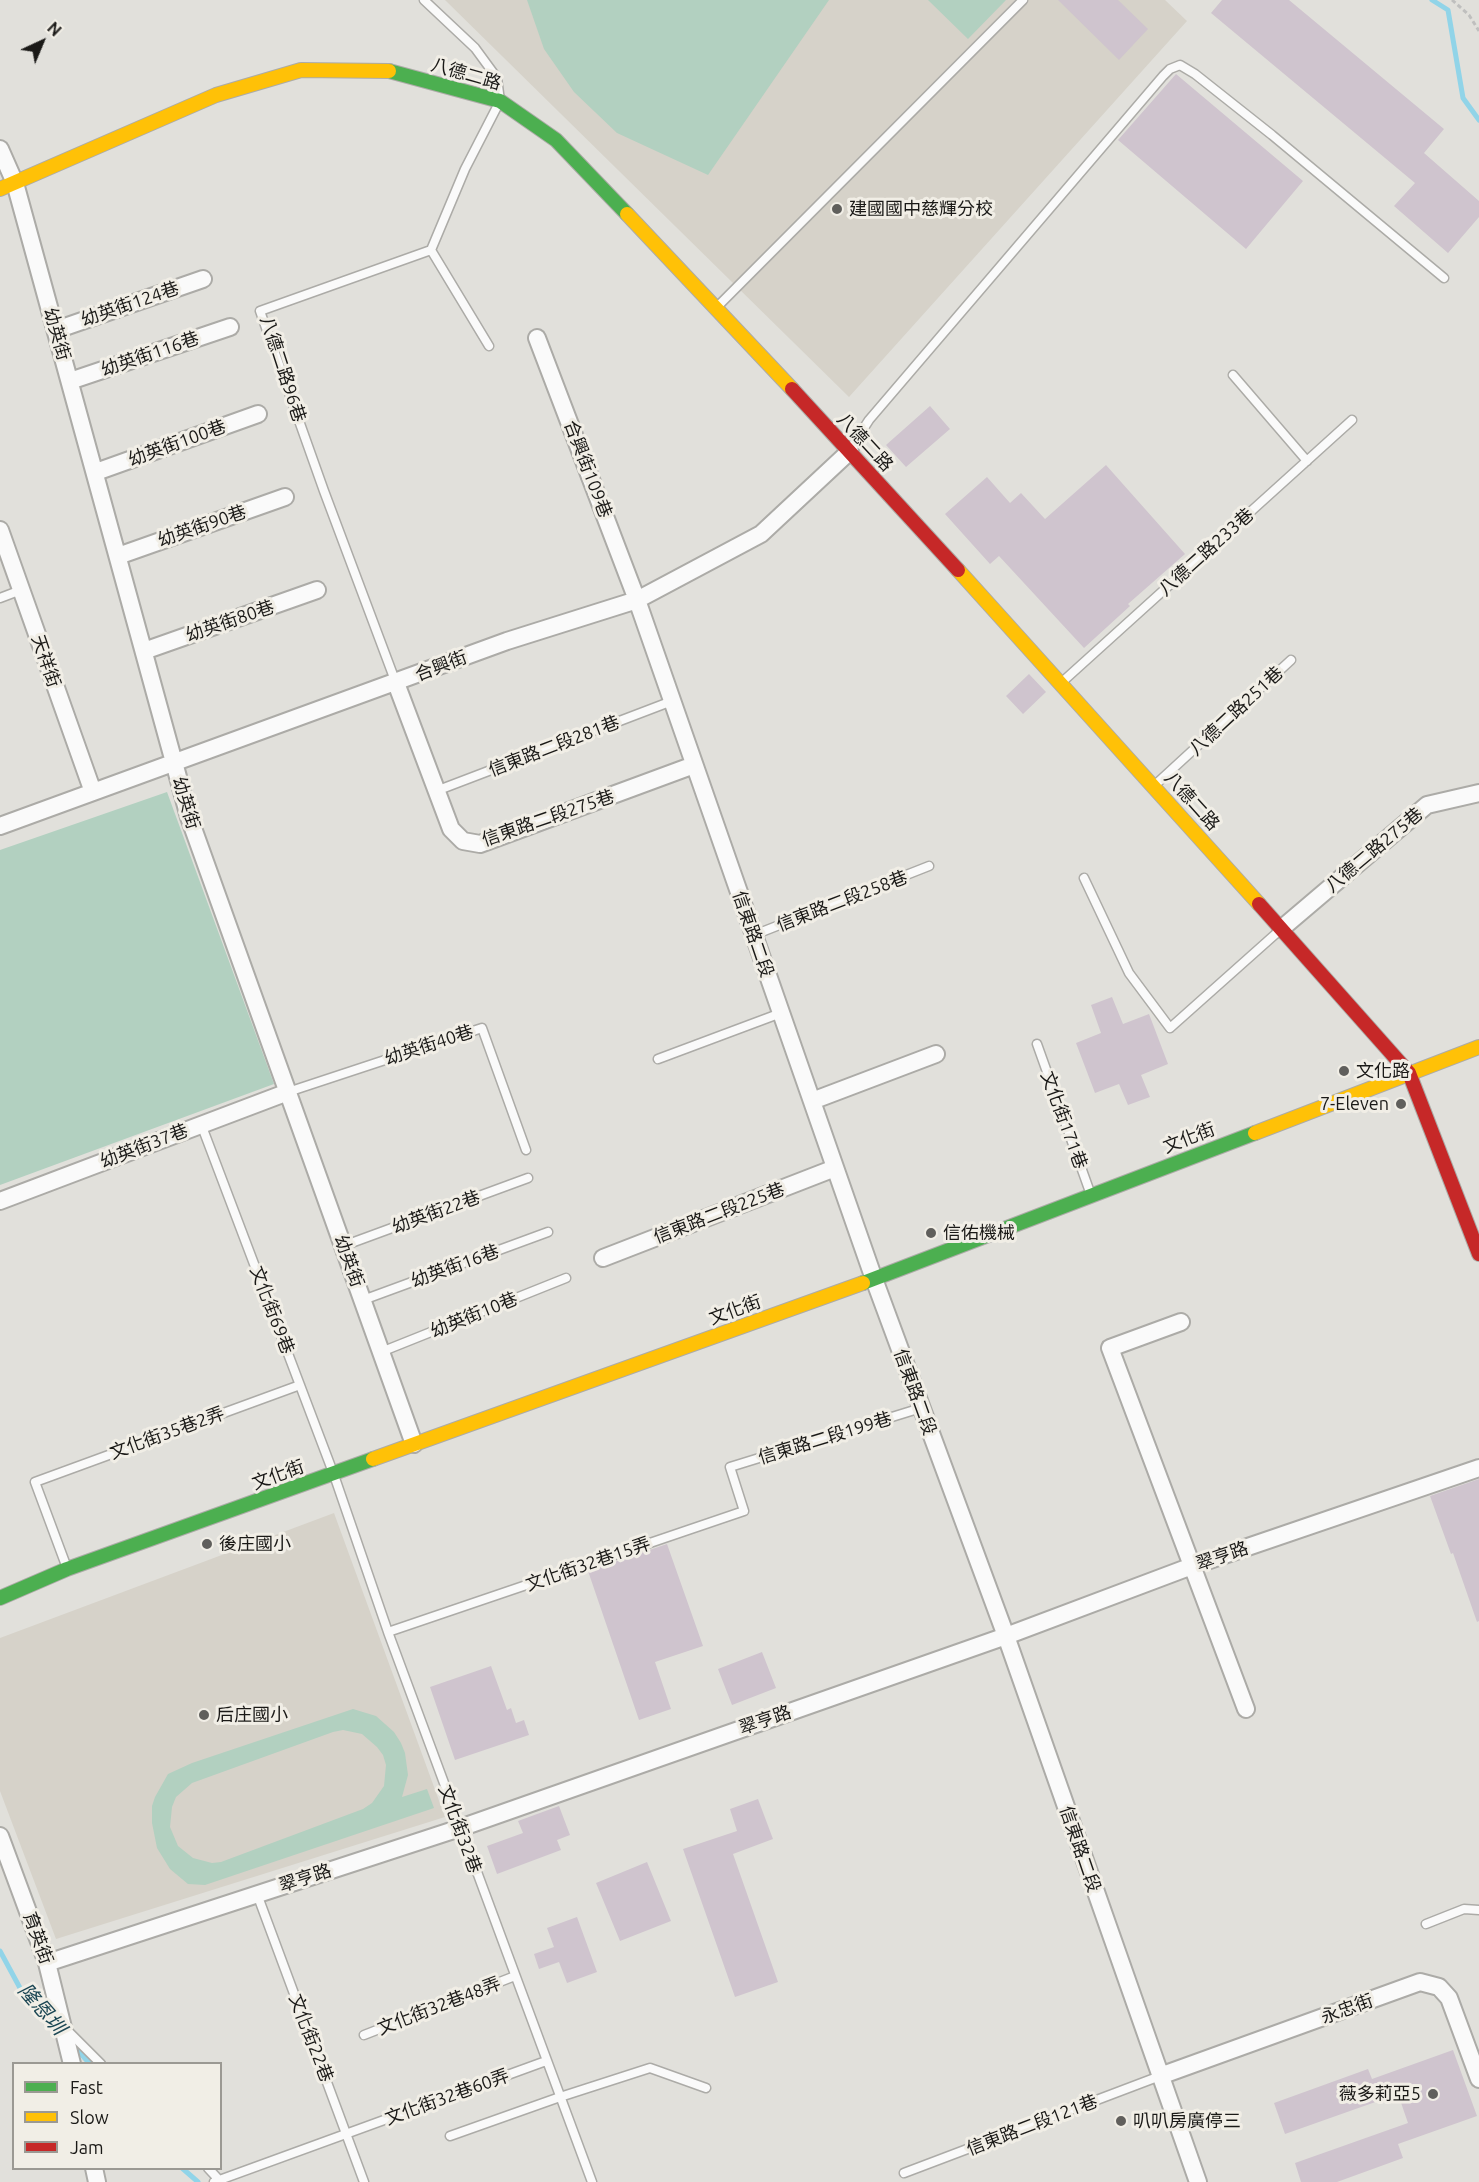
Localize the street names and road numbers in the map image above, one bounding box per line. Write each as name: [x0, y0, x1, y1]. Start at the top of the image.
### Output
street label: 八德二路: [428, 54, 504, 94]
street label: 幼英街124巷: [78, 277, 182, 331]
street label: 幼英街: [39, 305, 75, 363]
street label: 八德二路96巷: [256, 313, 310, 425]
street label: 幼英街116巷: [98, 327, 202, 381]
street label: 八德二路: [833, 408, 897, 476]
street label: 幼英街100巷: [125, 415, 229, 471]
street label: 合興街109巷: [560, 417, 616, 521]
street label: 幼英街90巷: [155, 501, 249, 551]
street label: 八德二路233巷: [1154, 504, 1258, 600]
street label: 幼英街80巷: [183, 596, 277, 646]
street label: 天祥街: [27, 632, 65, 690]
street label: 合興街: [412, 646, 470, 686]
street label: 八德二路251巷: [1185, 662, 1287, 760]
street label: 信東路二段281巷: [485, 711, 623, 781]
street label: 八德二路: [1160, 767, 1224, 835]
street label: 幼英街: [168, 774, 204, 832]
street label: 信東路二段275巷: [479, 785, 617, 851]
street label: 八德二路275巷: [1321, 803, 1427, 897]
street label: 信東路二段258巷: [773, 866, 911, 936]
street label: 信東路二段: [728, 888, 778, 980]
street label: 幼英街40巷: [382, 1020, 476, 1070]
street label: 文化街171巷: [1036, 1068, 1092, 1172]
street label: 文化街: [1160, 1118, 1218, 1158]
street label: 幼英街37巷: [97, 1119, 191, 1173]
street label: 信東路二段225巷: [650, 1178, 788, 1248]
street label: 幼英街22巷: [389, 1186, 483, 1238]
street label: 幼英街: [330, 1232, 368, 1290]
street label: 幼英街16巷: [408, 1240, 502, 1292]
street label: 文化街69巷: [245, 1263, 299, 1357]
street label: 幼英街10巷: [427, 1288, 521, 1342]
street label: 文化街: [706, 1291, 764, 1329]
street label: 信東路二段: [889, 1346, 941, 1438]
street label: 文化街35巷2弄: [107, 1402, 227, 1464]
street label: 信東路二段199巷: [756, 1407, 894, 1469]
street label: 文化街: [249, 1456, 307, 1494]
street label: 文化街32巷15弄: [523, 1533, 653, 1595]
street label: 翠亨路: [1193, 1537, 1251, 1575]
street label: 翠亨路: [736, 1701, 794, 1739]
street label: 文化街32巷: [434, 1782, 486, 1876]
street label: 信東路二段: [1055, 1803, 1105, 1895]
street label: 翠亨路: [276, 1859, 334, 1897]
street label: 育英街: [19, 1909, 57, 1967]
street label: 文化街32巷48弄: [374, 1973, 504, 2039]
street label: 永忠街: [1318, 1990, 1376, 2028]
street label: 文化街22巷: [284, 1991, 338, 2085]
street label: 文化街32巷60弄: [382, 2065, 512, 2129]
street label: 信東路二段121巷: [963, 2090, 1101, 2160]

